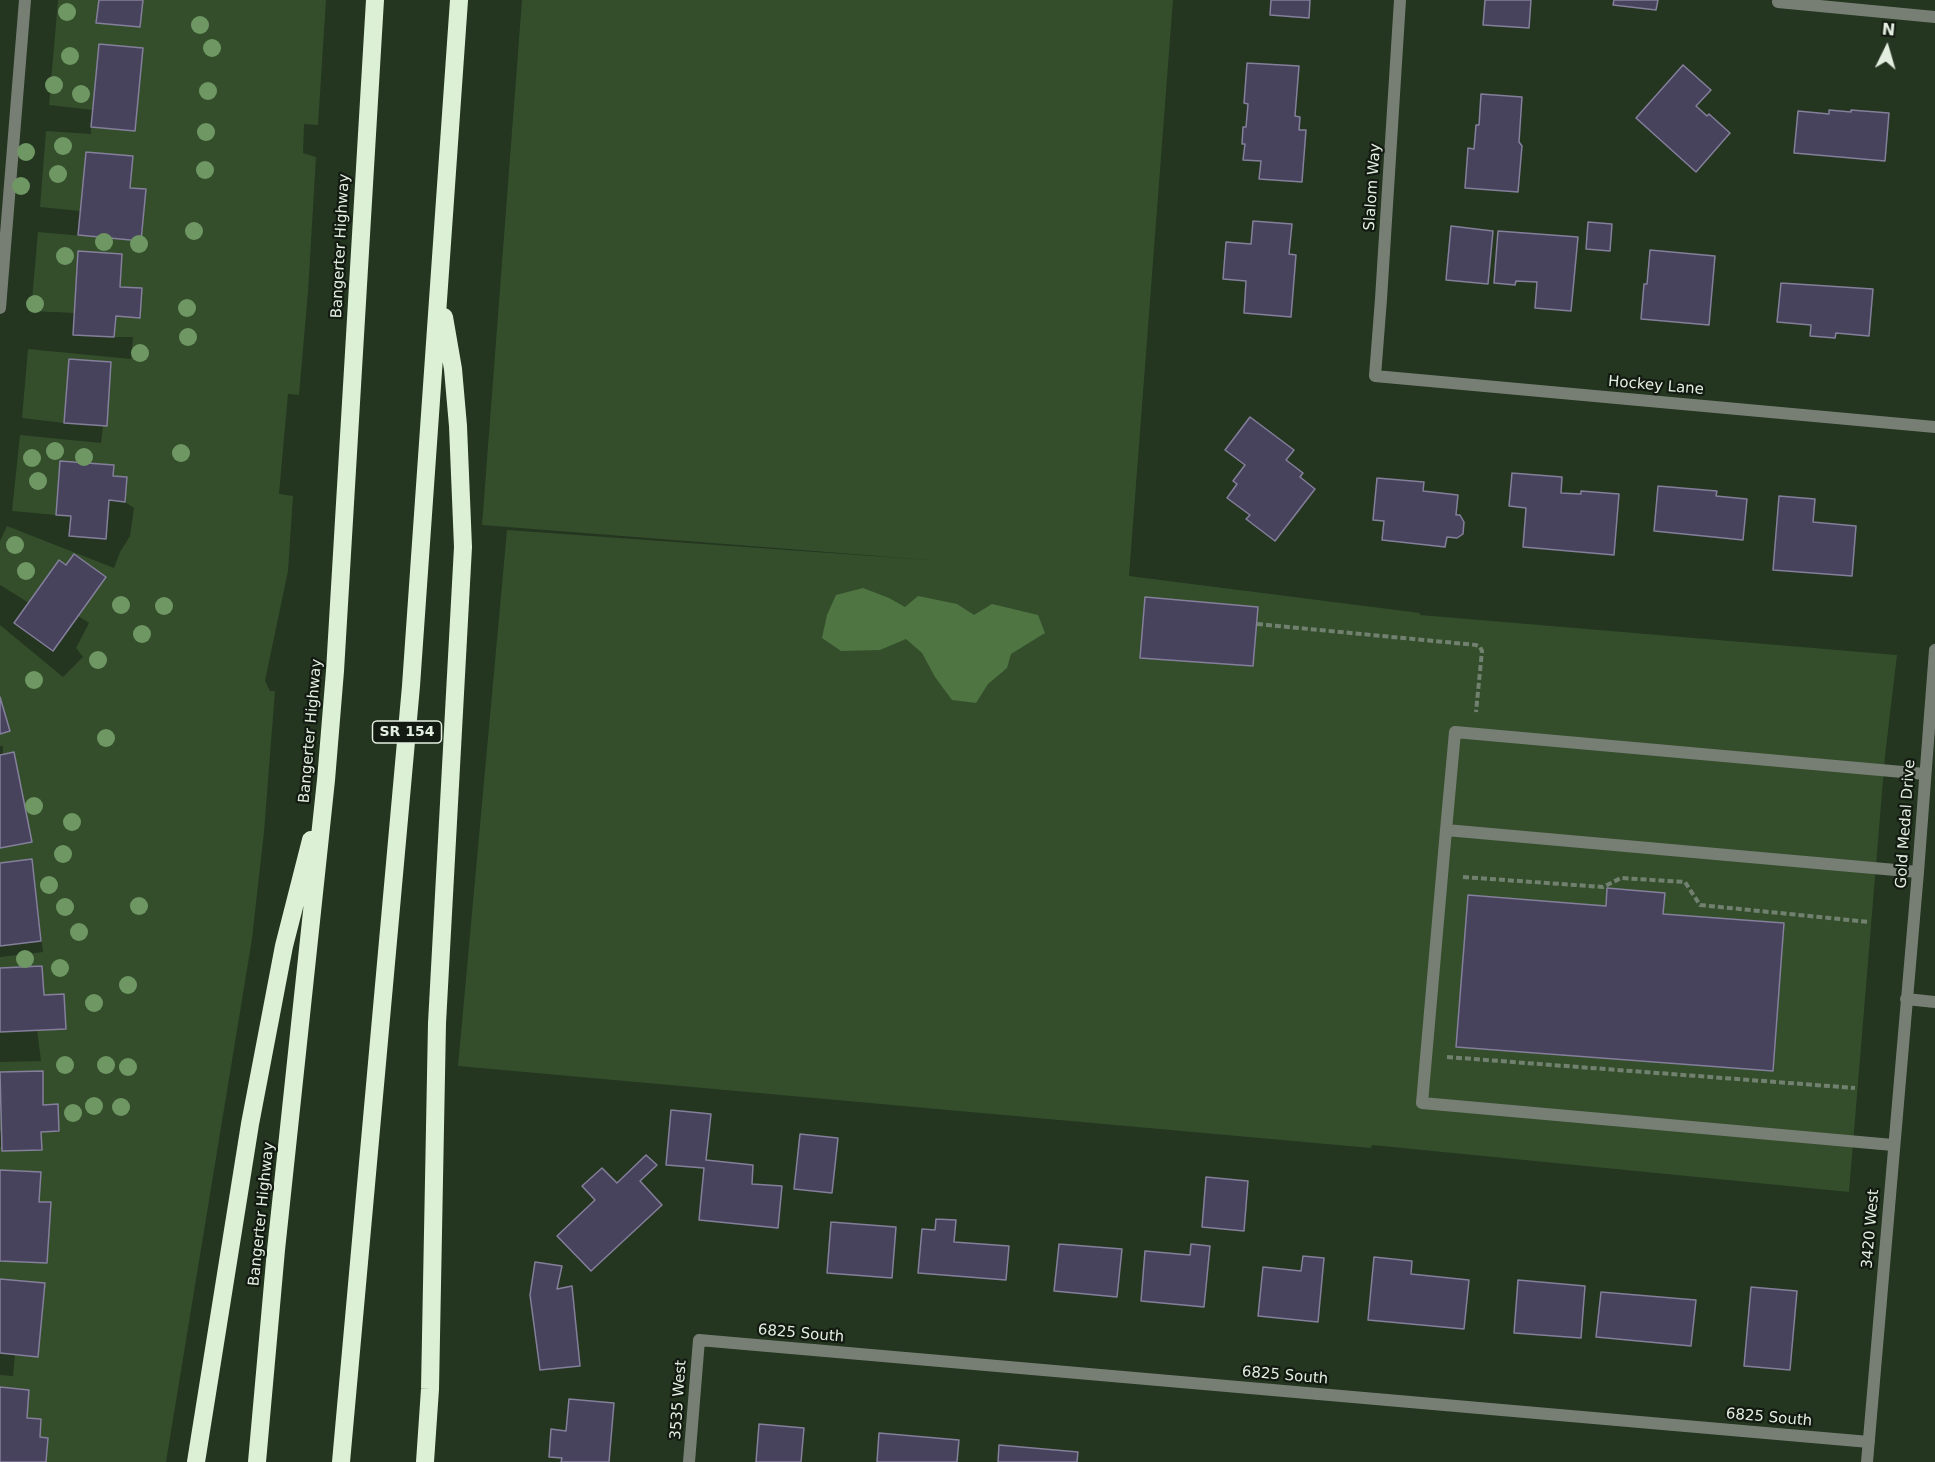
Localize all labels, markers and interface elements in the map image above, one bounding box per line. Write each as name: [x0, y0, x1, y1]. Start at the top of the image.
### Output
north arrow: [1857, 18, 1917, 78]
text: N: [1881, 20, 1896, 40]
street label: Slalom Way: [1361, 143, 1385, 231]
street label: Bangerter Highway: [328, 173, 354, 319]
street label: Hockey Lane: [1607, 373, 1705, 399]
street label: Bangerter Highway: [296, 658, 326, 804]
road number: SR 154: [372, 721, 442, 743]
street label: Gold Medal Drive: [1893, 759, 1919, 889]
street label: Bangerter Highway: [245, 1141, 279, 1287]
street label: 3420 West: [1859, 1188, 1883, 1270]
street label: 6825 South: [757, 1321, 845, 1347]
street label: 3535 West: [667, 1360, 691, 1440]
street label: 6825 South: [1241, 1363, 1329, 1389]
street label: 6825 South: [1725, 1405, 1813, 1431]

